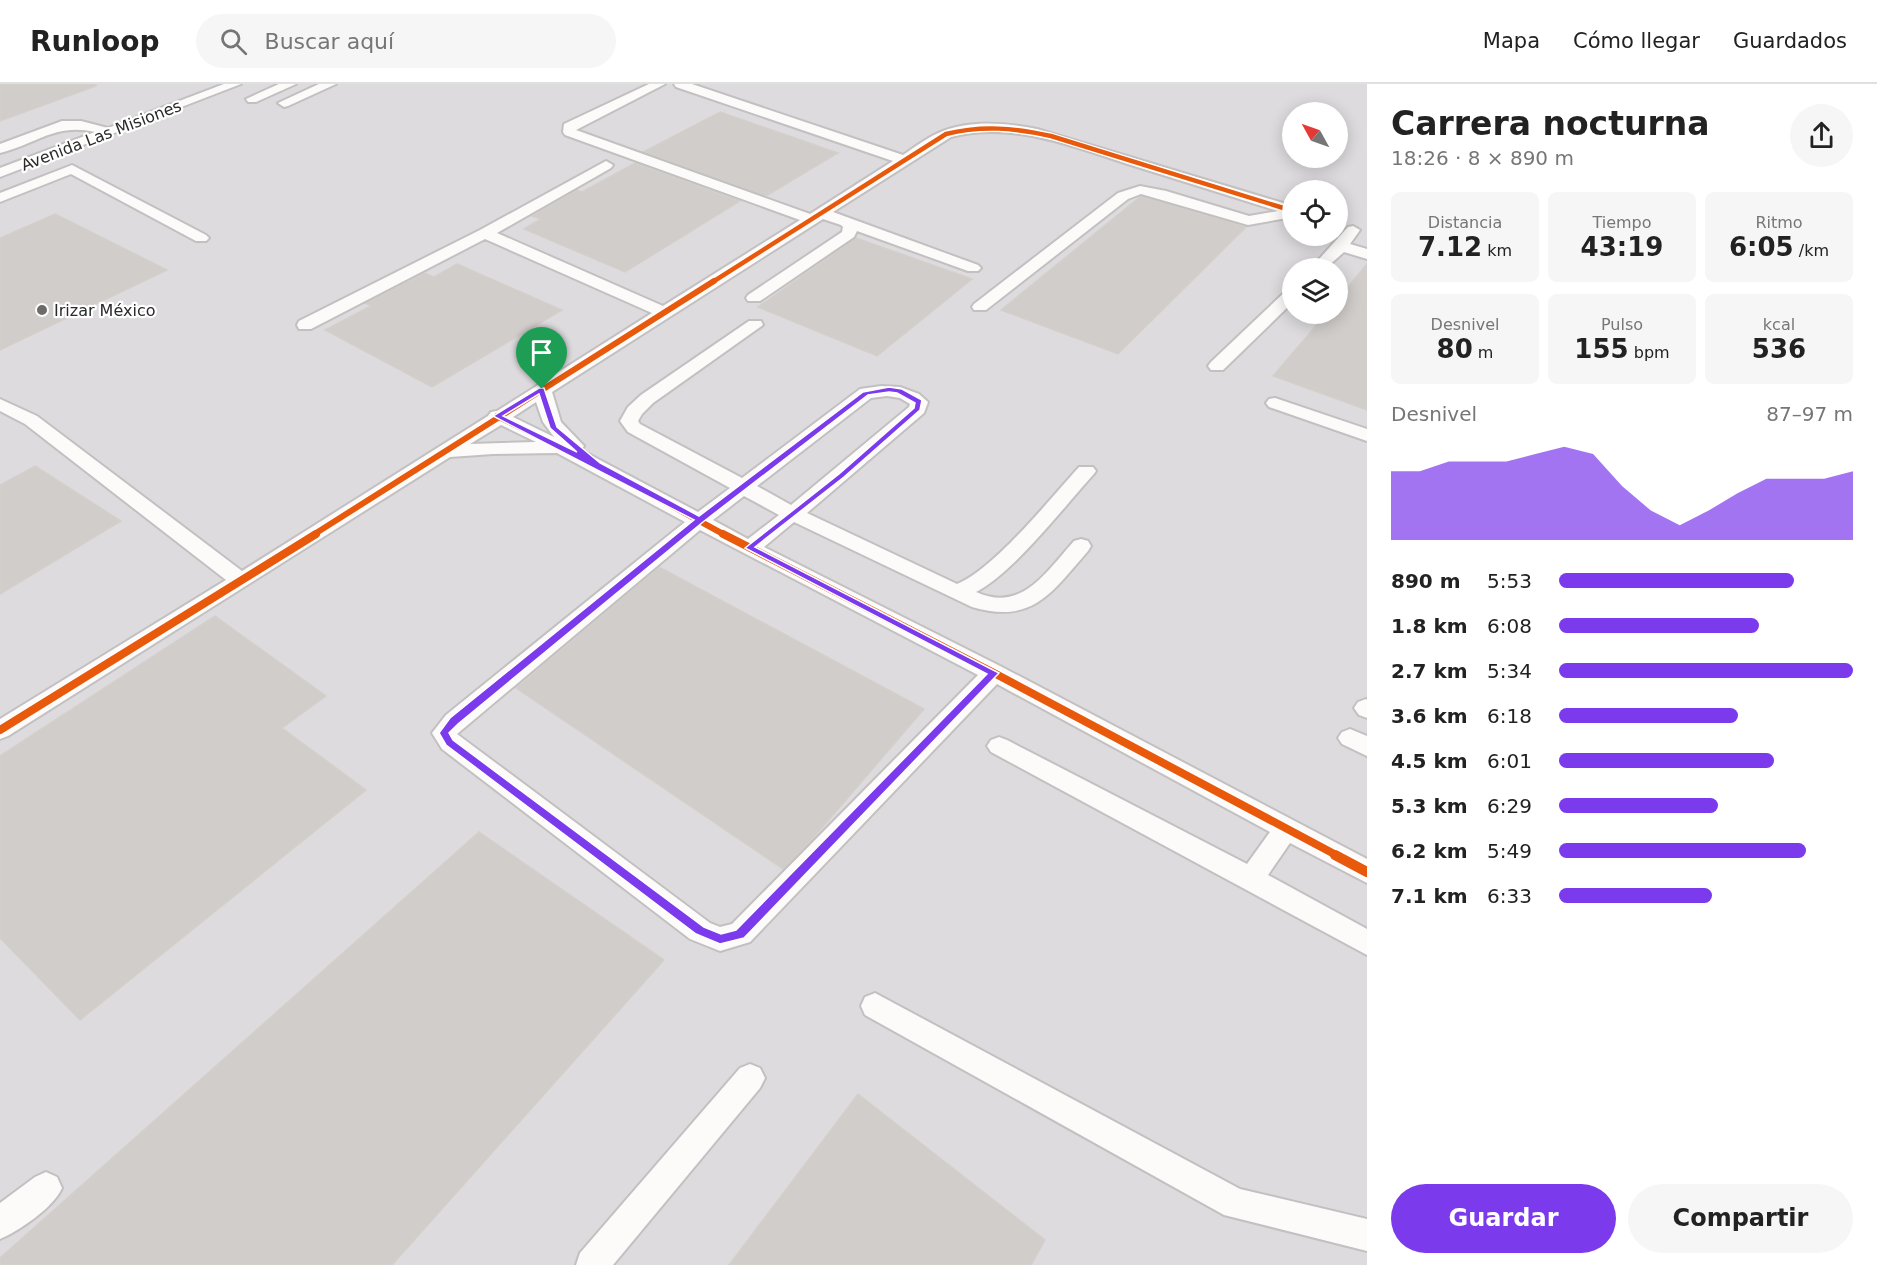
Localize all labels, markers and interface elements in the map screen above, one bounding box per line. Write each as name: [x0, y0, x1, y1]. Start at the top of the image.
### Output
search box: [196, 14, 616, 68]
text: Runloop: [30, 25, 160, 58]
icon: search: [217, 25, 250, 58]
text: Buscar aquí: [265, 29, 394, 54]
text: Mapa: [1483, 29, 1540, 53]
text: Cómo llegar: [1573, 29, 1700, 53]
text: Guardados: [1733, 29, 1847, 53]
street label: Avenida Las Misiones: [18, 96, 184, 175]
north arrow: [1282, 102, 1348, 168]
map controls: [1282, 102, 1348, 324]
text: Carrera nocturna: [1391, 104, 1709, 143]
button: share: [1790, 104, 1853, 167]
text: 18:26 · 8 × 890 m: [1391, 146, 1574, 170]
button: locate: [1282, 180, 1348, 246]
text: Distancia: [1428, 213, 1502, 232]
text: Tiempo: [1592, 213, 1652, 232]
text: Ritmo: [1755, 213, 1803, 232]
text: 7.12: [1418, 232, 1482, 262]
text: 43:19: [1581, 232, 1663, 262]
text: 6:05: [1729, 232, 1794, 262]
text: km: [1482, 241, 1512, 260]
text: /km: [1794, 241, 1829, 260]
button: layers: [1282, 258, 1348, 324]
place label: Irizar México: [54, 301, 155, 320]
marker: Irizar México: [35, 303, 49, 317]
text: Desnivel: [1431, 315, 1499, 334]
text: Pulso: [1601, 315, 1643, 334]
text: kcal: [1763, 315, 1795, 334]
pin: [516, 327, 567, 389]
text: 80: [1437, 334, 1473, 364]
text: 155: [1574, 334, 1629, 364]
text: 536: [1752, 334, 1806, 364]
icon: arrive: [525, 336, 558, 369]
text: m: [1473, 343, 1493, 362]
text: bpm: [1629, 343, 1670, 362]
text: Desnivel: [1391, 402, 1477, 426]
text: 87–97 m: [1766, 402, 1853, 426]
text: 890 m: [1391, 569, 1461, 593]
text: 5:53: [1487, 569, 1532, 593]
text: 1.8 km: [1391, 614, 1468, 638]
text: 6:08: [1487, 614, 1532, 638]
text: 2.7 km: [1391, 659, 1468, 683]
text: 5:34: [1487, 659, 1532, 683]
text: 3.6 km: [1391, 704, 1468, 728]
text: 6:18: [1487, 704, 1532, 728]
text: 4.5 km: [1391, 749, 1468, 773]
text: 6:01: [1487, 749, 1532, 773]
text: 5.3 km: [1391, 794, 1468, 818]
text: 6:29: [1487, 794, 1532, 818]
text: 6.2 km: [1391, 839, 1468, 863]
text: 5:49: [1487, 839, 1532, 863]
text: 7.1 km: [1391, 884, 1468, 908]
text: 6:33: [1487, 884, 1532, 908]
button: Guardar: [1391, 1184, 1616, 1253]
button: Compartir: [1628, 1184, 1853, 1253]

